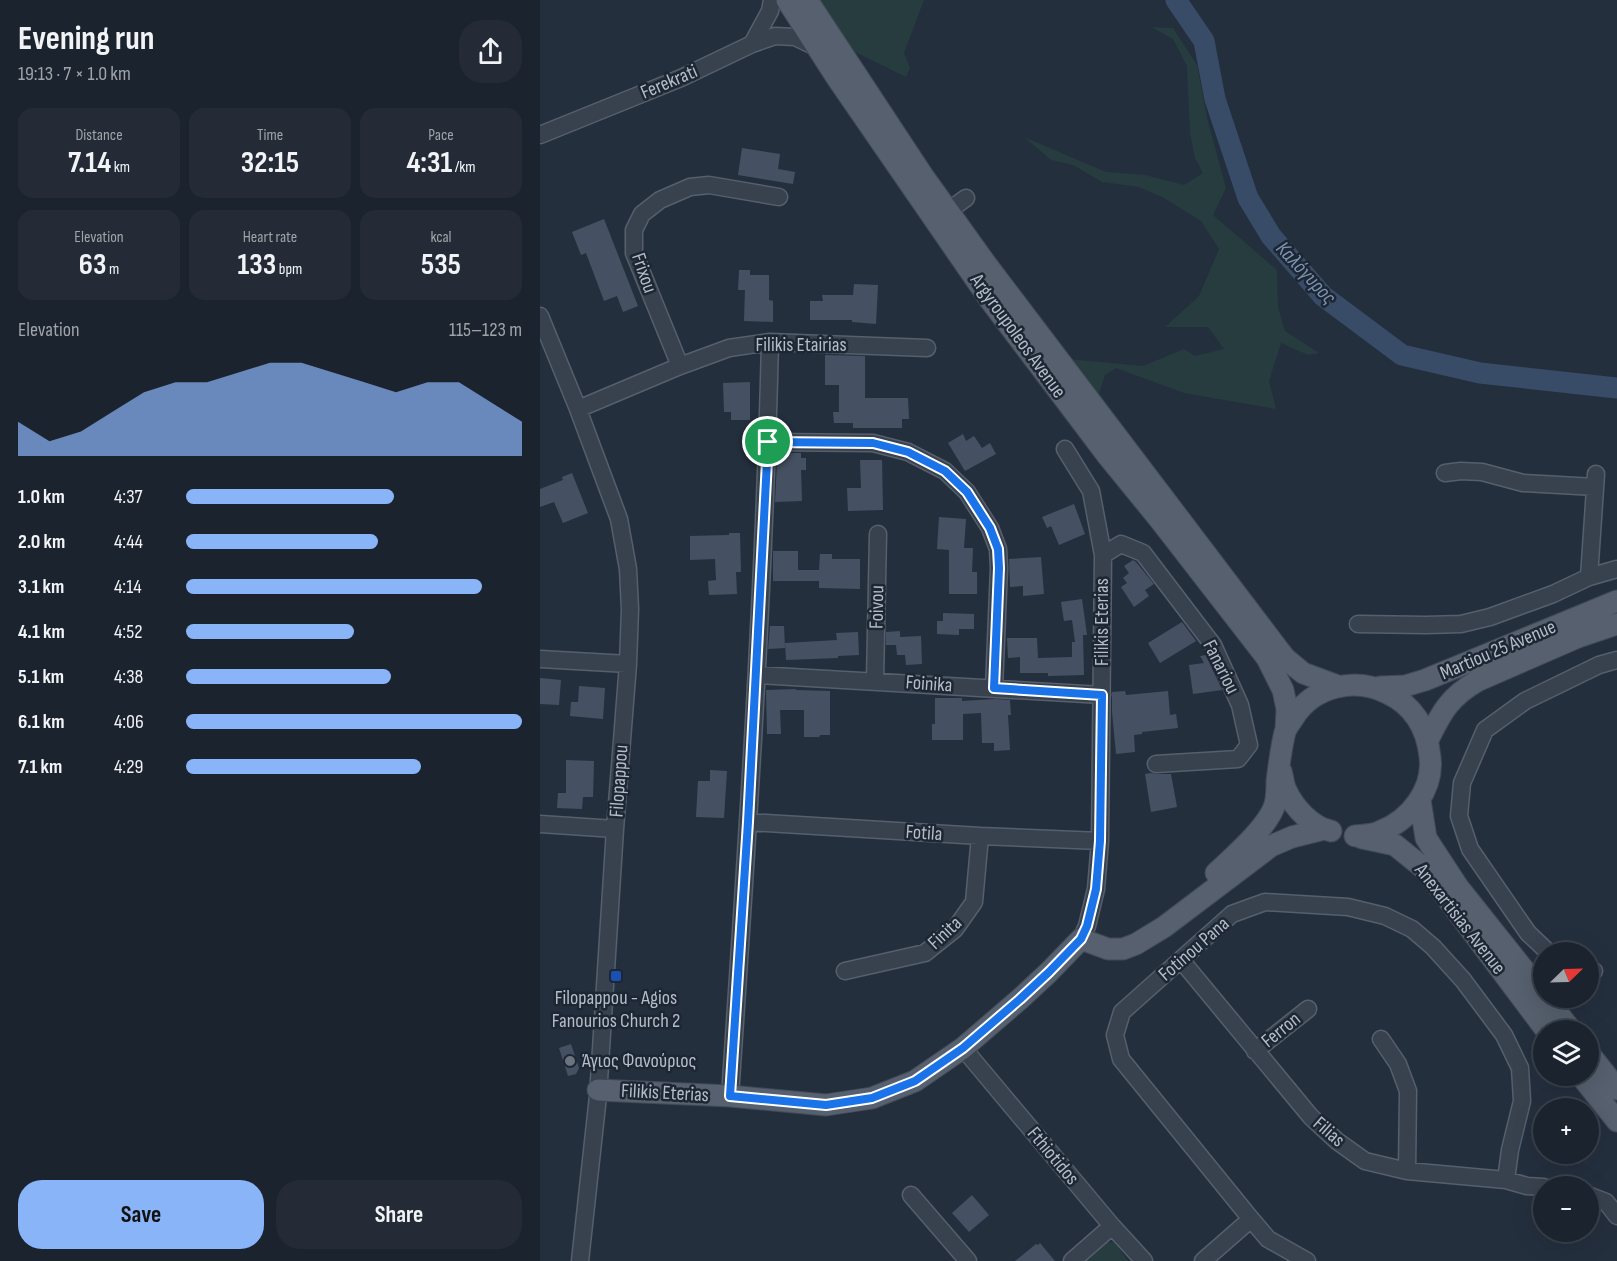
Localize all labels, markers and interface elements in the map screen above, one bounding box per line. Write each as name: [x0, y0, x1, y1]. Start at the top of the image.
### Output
text: Evening run: [18, 19, 154, 59]
button: share: [459, 20, 522, 83]
street label: Ferekrati: [637, 59, 701, 105]
text: 19:13 · 7 × 1.0 km: [18, 62, 131, 86]
text: Distance: [75, 126, 123, 145]
text: Time: [257, 126, 283, 145]
text: Pace: [428, 126, 454, 145]
text: 7.14: [68, 145, 111, 181]
text: 32:15: [241, 145, 299, 181]
text: 4:31: [406, 145, 452, 181]
text: km: [111, 158, 130, 177]
text: /km: [452, 158, 476, 177]
text: Elevation: [74, 228, 124, 247]
text: Heart rate: [243, 228, 297, 247]
text: kcal: [430, 228, 452, 247]
water label: Καλόγυρος: [1271, 236, 1342, 310]
text: 63: [79, 247, 106, 283]
text: 133: [238, 247, 276, 283]
text: 535: [421, 247, 461, 283]
street label: Frixou: [626, 250, 662, 296]
text: m: [106, 260, 119, 279]
text: bpm: [276, 260, 302, 279]
street label: Argyroupoleos Avenue: [964, 268, 1071, 403]
text: Elevation: [18, 318, 80, 342]
text: 115–123 m: [449, 318, 522, 342]
street label: Filikis Etairias: [755, 333, 847, 357]
pin: [742, 416, 793, 467]
icon: arrive: [751, 425, 784, 458]
text: 1.0 km: [18, 485, 65, 509]
text: 4:37: [114, 485, 143, 509]
text: 2.0 km: [18, 530, 65, 554]
text: 4:44: [114, 530, 143, 554]
text: 3.1 km: [18, 575, 64, 599]
text: 4:14: [114, 575, 142, 599]
street label: Filikis Eterias: [1090, 578, 1114, 666]
street label: Foivou: [865, 585, 889, 629]
street label: Martiou 25 Avenue: [1436, 615, 1560, 685]
text: 4.1 km: [18, 620, 65, 644]
text: 4:52: [114, 620, 142, 644]
street label: Fanariou: [1197, 636, 1245, 698]
text: 5.1 km: [18, 665, 64, 689]
text: 4:38: [114, 665, 143, 689]
street label: Foinika: [905, 670, 953, 698]
text: 6.1 km: [18, 710, 64, 734]
text: 4:06: [114, 710, 144, 734]
street label: Filopappou: [604, 744, 634, 818]
text: 7.1 km: [18, 755, 62, 779]
text: 4:29: [114, 755, 143, 779]
street label: Fotila: [905, 820, 943, 846]
street label: Anexartisias Avenue: [1409, 858, 1511, 979]
street label: Finita: [923, 911, 967, 955]
street label: Fotinou Pana: [1154, 912, 1234, 986]
north arrow: [1533, 942, 1599, 1008]
map controls: [1533, 942, 1599, 1242]
marker: Filopappou - Agios Fanourios Church 2: [609, 969, 623, 983]
place label: Filopappou - Agios Fanourios Church 2: [552, 986, 680, 1033]
street label: Ferron: [1257, 1007, 1305, 1053]
button: layers: [1533, 1020, 1599, 1086]
place label: Άγιος Φανούριος: [582, 1049, 697, 1073]
marker: Άγιος Φανούριος: [563, 1054, 577, 1068]
street label: Filikis Eterias: [621, 1079, 709, 1107]
button: +: [1533, 1098, 1599, 1164]
street label: Filias: [1308, 1112, 1350, 1152]
street label: Fthiotidos: [1022, 1122, 1084, 1190]
button: −: [1533, 1176, 1599, 1242]
button: Save: [18, 1180, 264, 1249]
button: Share: [276, 1180, 522, 1249]

